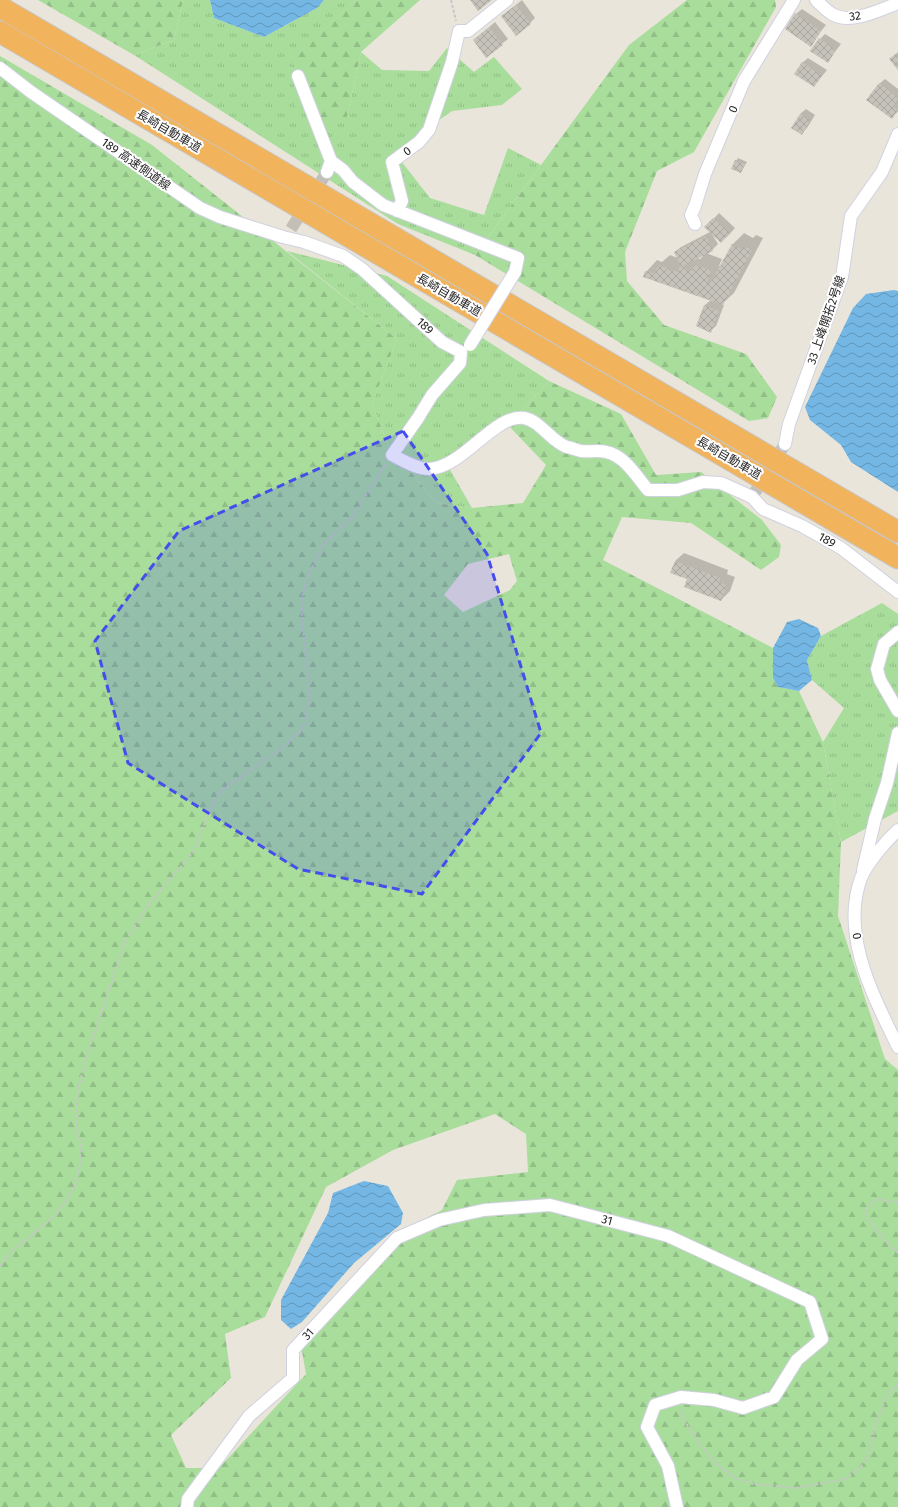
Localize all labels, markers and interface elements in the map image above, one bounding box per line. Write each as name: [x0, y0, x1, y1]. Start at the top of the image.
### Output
street label: 32: [848, 8, 862, 24]
street label: 0: [725, 103, 741, 115]
street label: 長崎自動車道: [134, 107, 204, 155]
street label: 189 高速側道線: [99, 135, 173, 193]
street label: 0: [400, 143, 414, 159]
street label: 長崎自動車道: [414, 271, 484, 319]
street label: 33 上峰開拓2号線: [804, 274, 848, 366]
street label: 189: [414, 315, 436, 337]
street label: 長崎自動車道: [694, 434, 764, 482]
street label: 189: [816, 529, 838, 551]
street label: 0: [850, 932, 864, 941]
street label: 31: [600, 1212, 614, 1228]
street label: 31: [299, 1325, 317, 1343]

